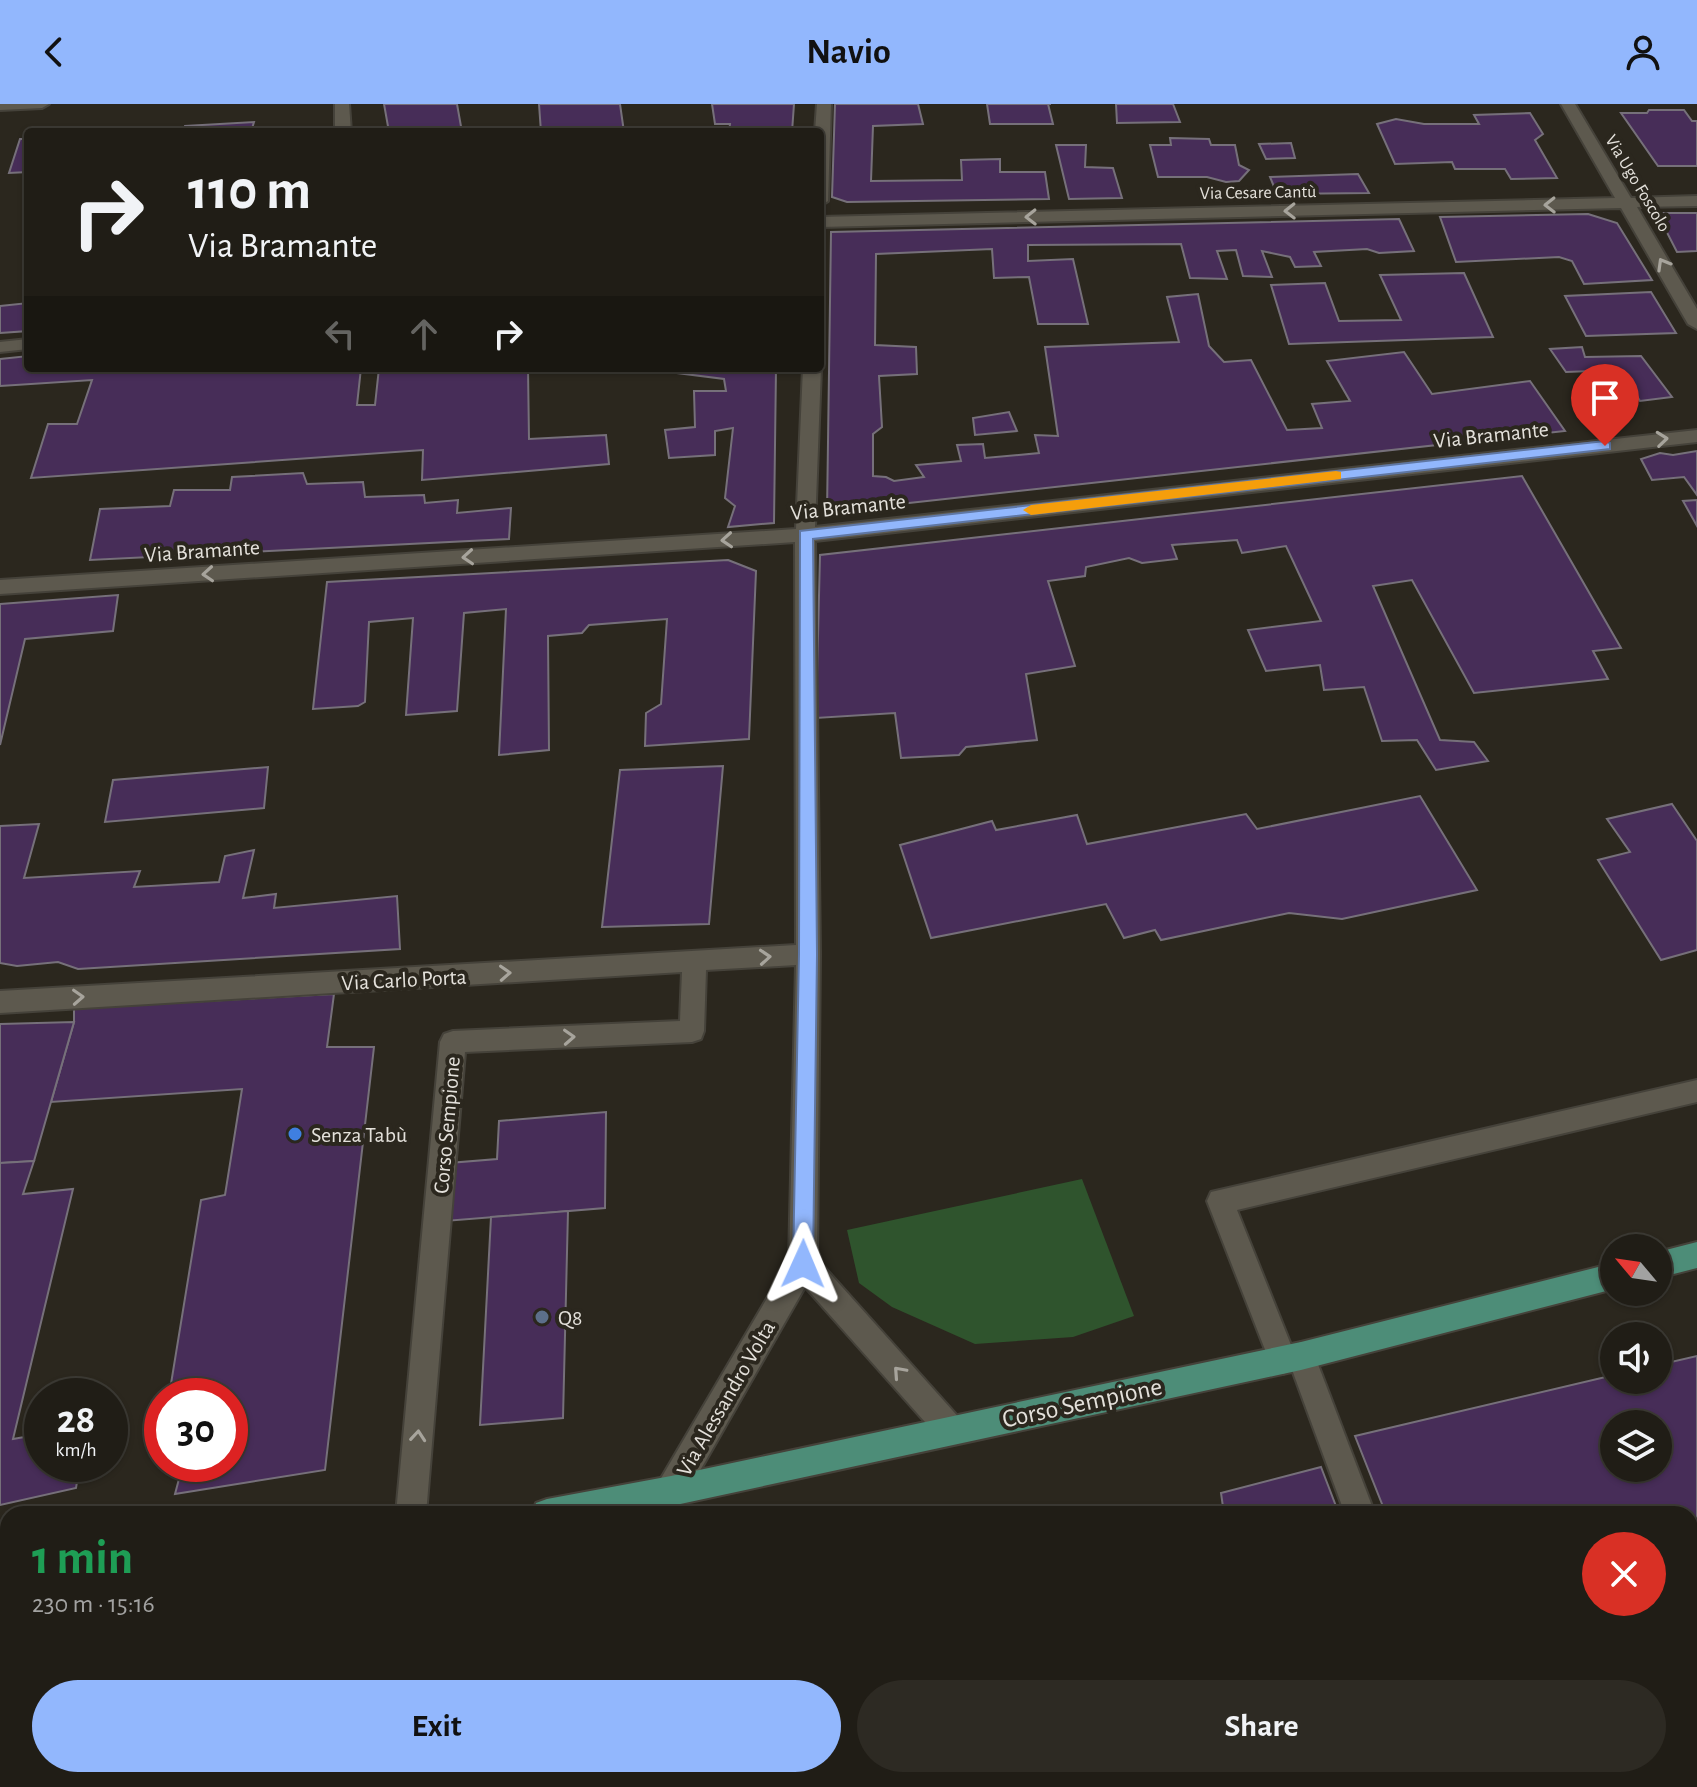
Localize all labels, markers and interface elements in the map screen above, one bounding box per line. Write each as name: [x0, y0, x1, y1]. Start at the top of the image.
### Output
icon: back: [32, 30, 76, 74]
icon: person: [1621, 30, 1665, 74]
text: Navio: [806, 34, 891, 70]
street label: Via Ugo Foscolo: [1601, 132, 1673, 235]
icon: right: [56, 160, 160, 264]
text: 110 m: [188, 163, 311, 219]
street label: Via Cesare Cantù: [1200, 183, 1317, 203]
one-way arrow: [1543, 196, 1556, 214]
one-way arrow: [1283, 202, 1296, 220]
one-way arrow: [1024, 208, 1037, 226]
text: Via Bramante: [188, 228, 377, 264]
one-way arrow: [1657, 258, 1673, 272]
icon: left: [318, 312, 362, 356]
icon: ahead: [402, 312, 446, 356]
icon: right: [486, 312, 530, 356]
pin: [1571, 364, 1639, 446]
icon: arrive: [1583, 376, 1627, 420]
street label: Via Bramante: [1432, 418, 1550, 452]
one-way arrow: [1656, 431, 1669, 448]
street label: Via Bramante: [789, 490, 907, 524]
one-way arrow: [720, 531, 733, 548]
street label: Via Bramante: [144, 536, 261, 566]
one-way arrow: [461, 548, 474, 565]
one-way arrow: [201, 565, 214, 582]
one-way arrow: [759, 949, 772, 966]
one-way arrow: [499, 965, 512, 982]
street label: Via Carlo Porta: [341, 966, 467, 994]
one-way arrow: [72, 989, 85, 1006]
one-way arrow: [563, 1028, 576, 1045]
street label: Corso Sempione: [430, 1056, 464, 1195]
place label: Senza Tabù: [311, 1124, 407, 1146]
marker: Senza Tabù: [286, 1125, 304, 1143]
position arrow: [761, 1222, 845, 1306]
north arrow: [1600, 1234, 1672, 1306]
map controls: [1600, 1234, 1672, 1482]
place label: Q8: [558, 1307, 583, 1329]
marker: Q8: [533, 1308, 551, 1326]
street label: Via Alessandro Volta: [673, 1317, 779, 1480]
button: sound: [1600, 1322, 1672, 1394]
one-way arrow: [894, 1367, 909, 1382]
street label: Corso Sempione: [1000, 1373, 1164, 1433]
speed limit sign: 30: [144, 1378, 248, 1482]
text: 28: [57, 1400, 95, 1440]
button: layers: [1600, 1410, 1672, 1482]
one-way arrow: [409, 1429, 426, 1442]
text: km/h: [55, 1440, 97, 1460]
button: close: [1582, 1532, 1666, 1616]
text: 1 min: [32, 1535, 133, 1583]
text: 230 m · 15:16: [32, 1591, 155, 1617]
button: Exit: [32, 1680, 841, 1772]
button: Share: [857, 1680, 1666, 1772]

